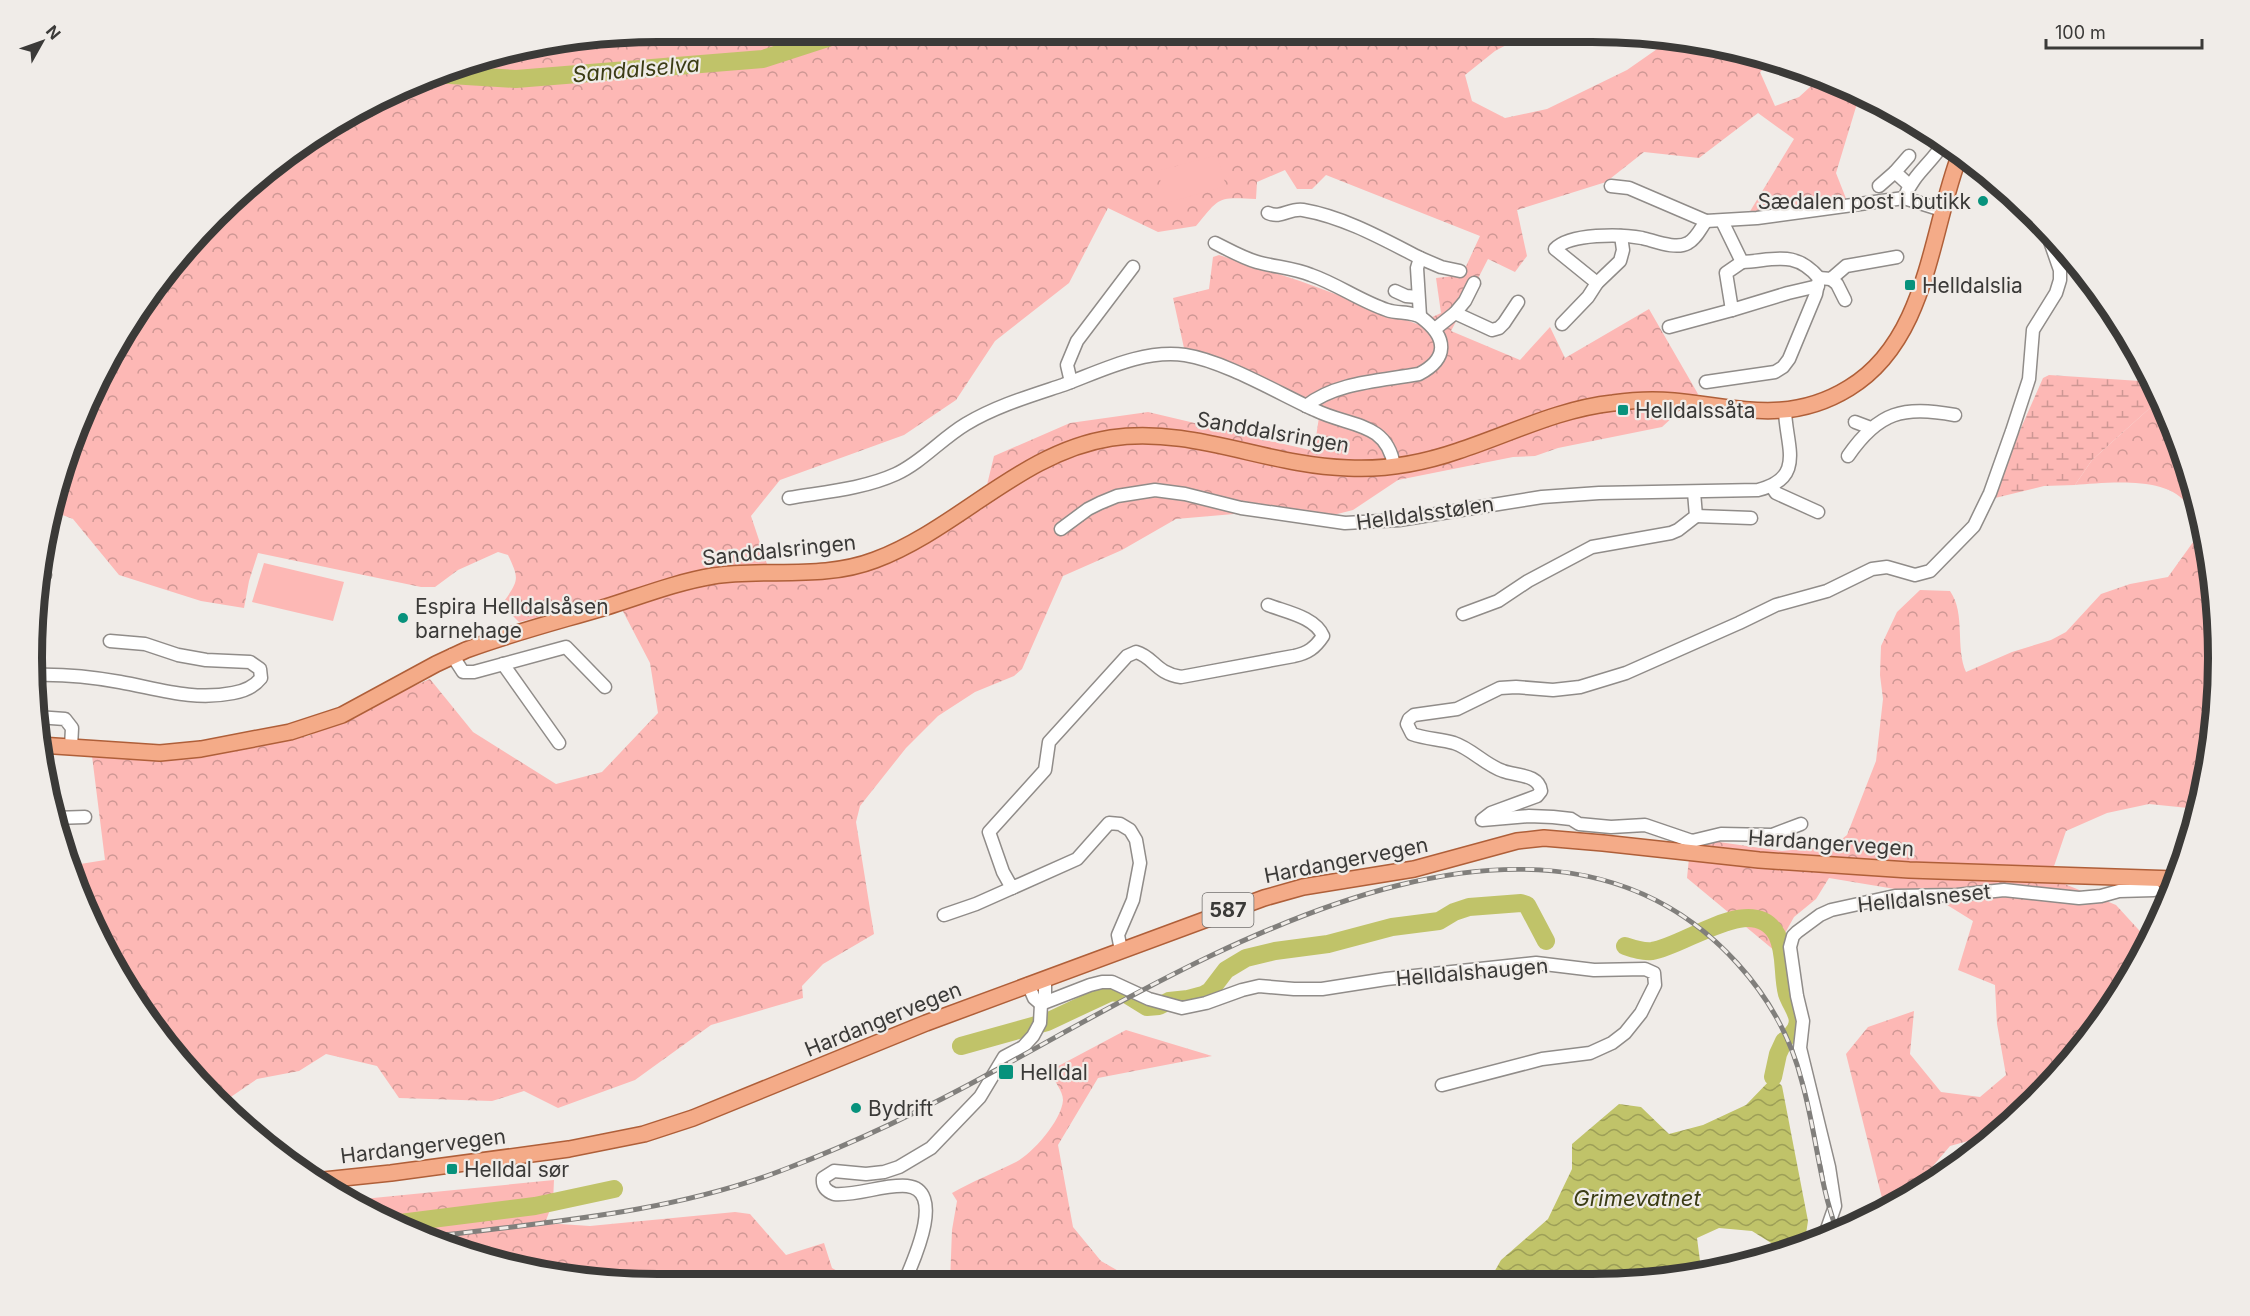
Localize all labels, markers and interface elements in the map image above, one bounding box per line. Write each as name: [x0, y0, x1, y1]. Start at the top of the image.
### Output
north arrow: [12, 12, 72, 72]
scale bar: [2046, 12, 2202, 50]
text: N: [42, 21, 65, 43]
text: 100 m: [2055, 22, 2106, 43]
water label: Sandalselva: [571, 50, 701, 88]
place label: Sædalen post i butikk: [1757, 189, 1971, 214]
marker: Sædalen post i butikk: [1976, 194, 1990, 208]
place label: Helldalslia: [1922, 273, 2023, 298]
marker: Helldalslia: [1903, 278, 1917, 292]
place label: Helldalssåta: [1635, 398, 1755, 423]
marker: Helldalssåta: [1616, 403, 1630, 417]
street label: Sanddalsringen: [1195, 406, 1351, 458]
street label: Helldalsstølen: [1354, 491, 1496, 535]
street label: Sanddalsringen: [701, 529, 857, 571]
place label: Espira Helldalsåsen barnehage: [415, 594, 609, 643]
marker: Espira Helldalsåsen barnehage: [396, 611, 410, 625]
street label: Hardangervegen: [1747, 825, 1915, 861]
street label: Hardangervegen: [1262, 832, 1430, 888]
street label: Helldalsneset: [1856, 879, 1992, 917]
road number: 587: [1202, 893, 1254, 927]
street label: Helldalshaugen: [1395, 953, 1549, 991]
street label: Hardangervegen: [801, 976, 965, 1062]
place label: Helldal: [1020, 1060, 1088, 1085]
marker: Helldal: [997, 1063, 1015, 1081]
place label: Bydrift: [868, 1096, 933, 1121]
marker: Bydrift: [849, 1101, 863, 1115]
street label: Hardangervegen: [339, 1123, 507, 1169]
place label: Helldal sør: [464, 1157, 569, 1182]
marker: Helldal sør: [445, 1162, 459, 1176]
water label: Grimevatnet: [1573, 1185, 1701, 1211]

